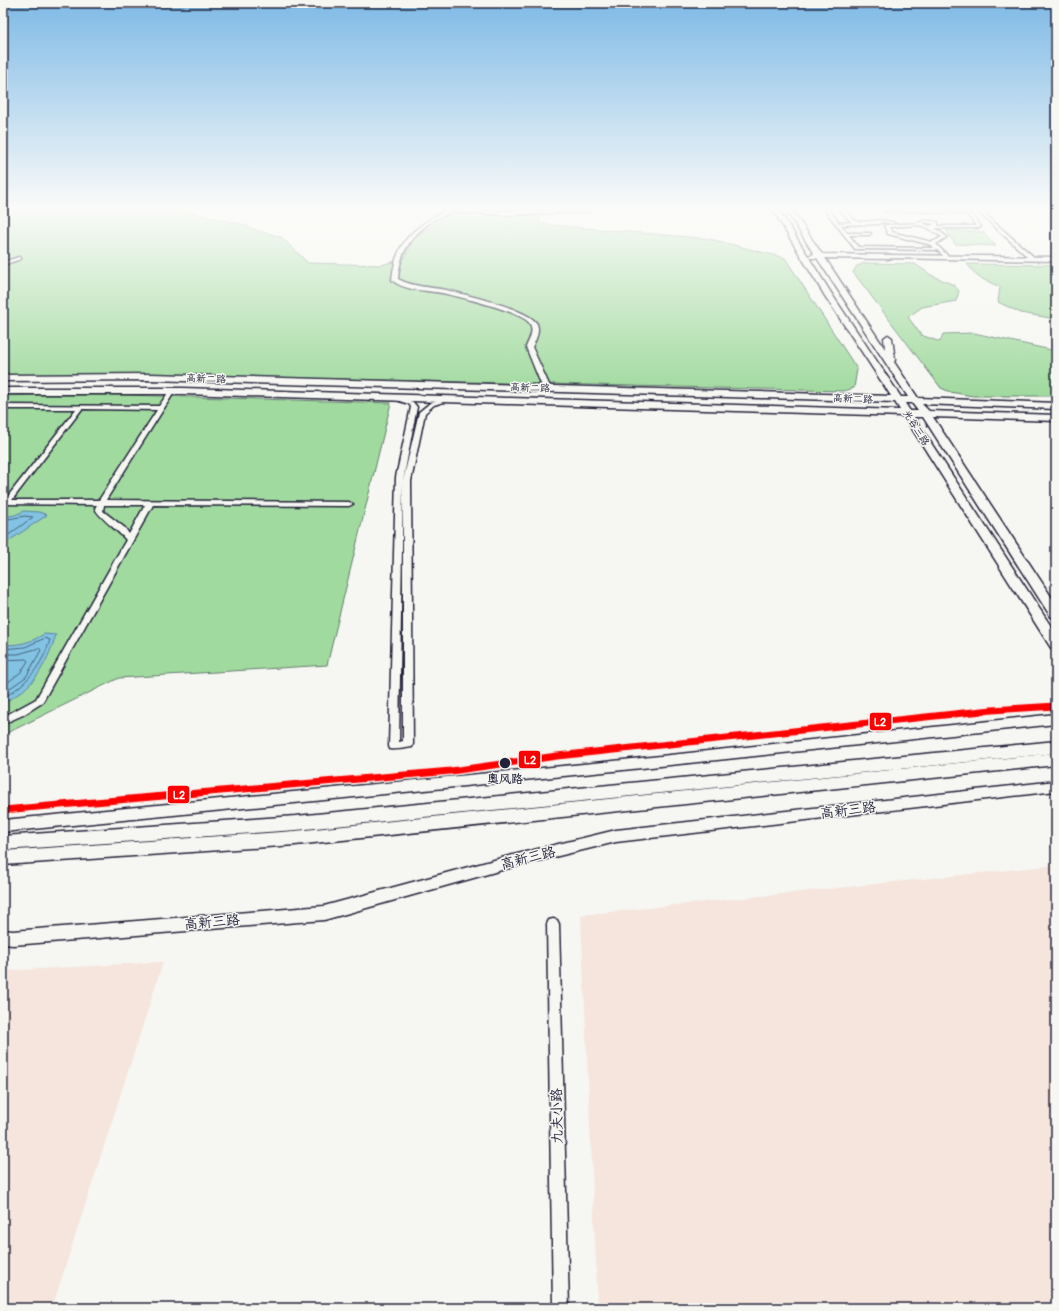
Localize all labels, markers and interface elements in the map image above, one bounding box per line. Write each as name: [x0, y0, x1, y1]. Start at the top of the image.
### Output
street label: 高新二路: [186, 372, 226, 386]
street label: 高新二路: [510, 381, 550, 395]
street label: 高新二路: [833, 392, 873, 406]
street label: 光谷三路: [900, 408, 932, 448]
line badge: L2: [869, 712, 892, 731]
text: L2: [874, 716, 886, 729]
line badge: L2: [518, 750, 541, 769]
text: L2: [524, 754, 536, 767]
marker: 奥风路: [498, 756, 512, 770]
place label: 奥风路: [487, 772, 523, 787]
line badge: L2: [167, 785, 190, 804]
text: L2: [173, 789, 185, 802]
street label: 高新三路: [819, 798, 877, 822]
street label: 高新三路: [499, 843, 557, 873]
street label: 高新三路: [183, 911, 241, 933]
street label: 九夫小路: [548, 1088, 566, 1144]

